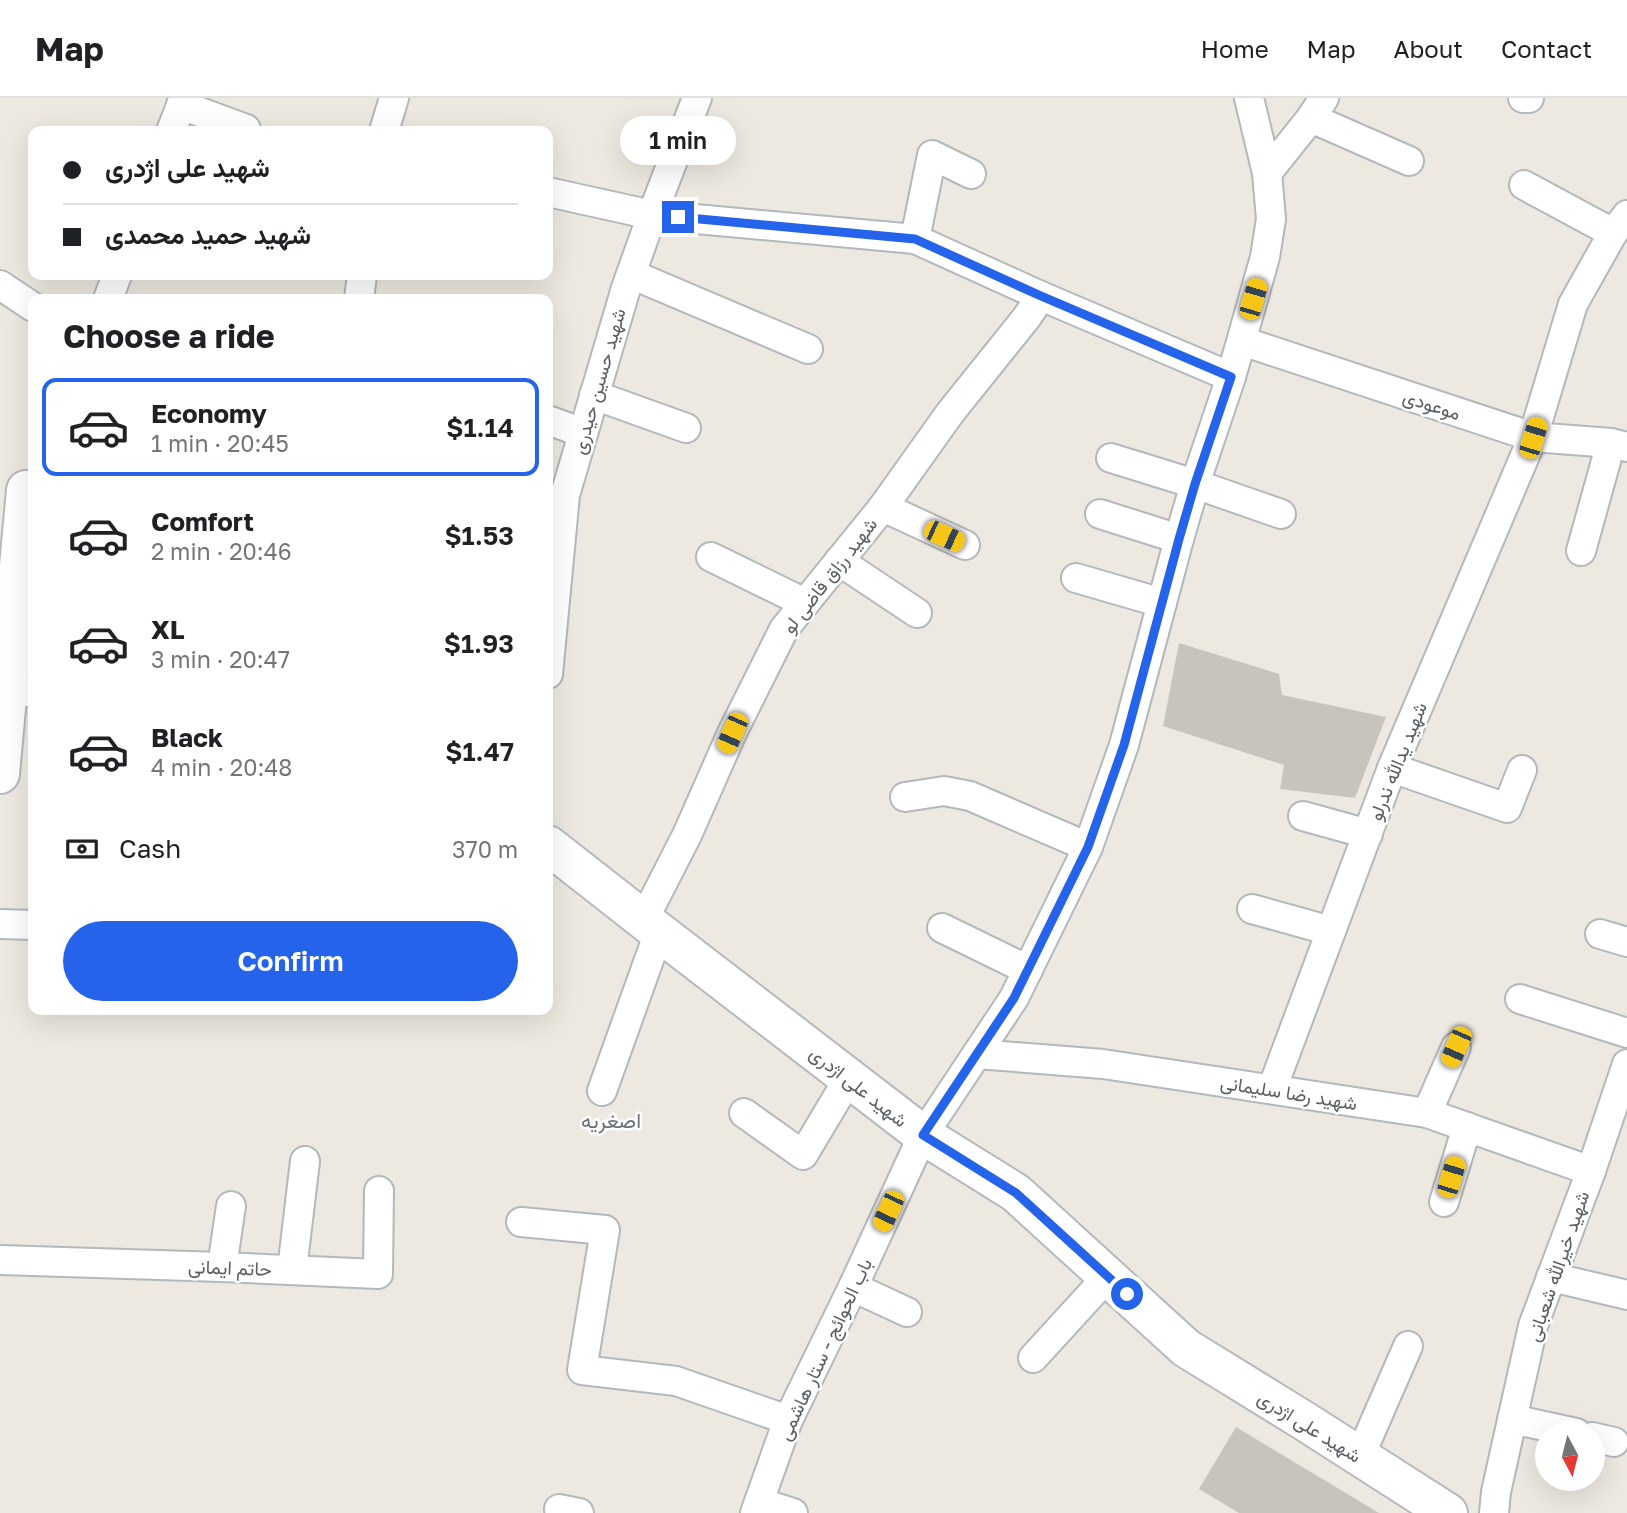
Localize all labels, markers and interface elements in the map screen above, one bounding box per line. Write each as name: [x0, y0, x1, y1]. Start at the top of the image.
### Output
text: Map: [35, 29, 104, 68]
text: Home: [1201, 34, 1269, 63]
text: Map: [1307, 34, 1356, 63]
text: About: [1394, 34, 1463, 63]
text: Contact: [1501, 34, 1592, 63]
callout: 1 min: [620, 116, 736, 164]
text: 1 min: [649, 126, 707, 154]
text: شهید علی اژدری: [105, 152, 270, 183]
route end: [662, 201, 694, 233]
text: شهید حمید محمدی: [105, 219, 311, 250]
car: [1238, 276, 1269, 322]
street label: شهید حسین حیدری: [566, 305, 631, 457]
text: Choose a ride: [63, 317, 275, 355]
street label: موعودی: [1400, 384, 1464, 425]
icon: car: [67, 396, 130, 459]
text: Economy: [151, 398, 267, 429]
text: $1.14: [446, 412, 514, 443]
car: [1517, 415, 1550, 461]
text: 1 min · 20:45: [151, 429, 289, 457]
icon: car: [67, 504, 130, 567]
text: Comfort: [151, 506, 254, 537]
street label: شهید رزاق قاضی لو: [777, 513, 882, 638]
car: [921, 518, 968, 554]
text: $1.53: [444, 520, 514, 551]
text: 2 min · 20:46: [151, 537, 292, 565]
icon: car: [67, 612, 130, 675]
text: XL: [151, 614, 185, 645]
text: $1.93: [444, 628, 514, 659]
text: 3 min · 20:47: [151, 645, 290, 673]
street label: شهید یدالله ندرلو: [1363, 698, 1432, 824]
car: [714, 710, 751, 756]
icon: car: [67, 720, 130, 783]
text: Black: [151, 722, 223, 753]
text: $1.47: [445, 736, 514, 767]
text: 4 min · 20:48: [151, 753, 292, 781]
icon: cash: [63, 830, 101, 868]
text: Cash: [119, 833, 181, 864]
text: 370 m: [452, 835, 518, 863]
button: Confirm: [63, 921, 518, 1001]
car: [1438, 1024, 1475, 1070]
street label: شهید علی اژدری: [805, 1041, 912, 1132]
street label: شهید رضا سلیمانی: [1219, 1070, 1359, 1115]
district label: اصغریه: [581, 1107, 641, 1134]
car: [1435, 1154, 1468, 1200]
car: [870, 1188, 907, 1234]
street label: شهید خیرالله شعبانی: [1520, 1188, 1594, 1345]
street label: حاتم ایمانی: [187, 1254, 273, 1282]
street label: باب الحوائج - ستار هاشمی: [772, 1254, 879, 1445]
route start: [1111, 1278, 1143, 1310]
street label: شهید علی اژدری: [1253, 1385, 1366, 1468]
north arrow: [1535, 1421, 1605, 1491]
map controls: [1535, 1421, 1605, 1491]

